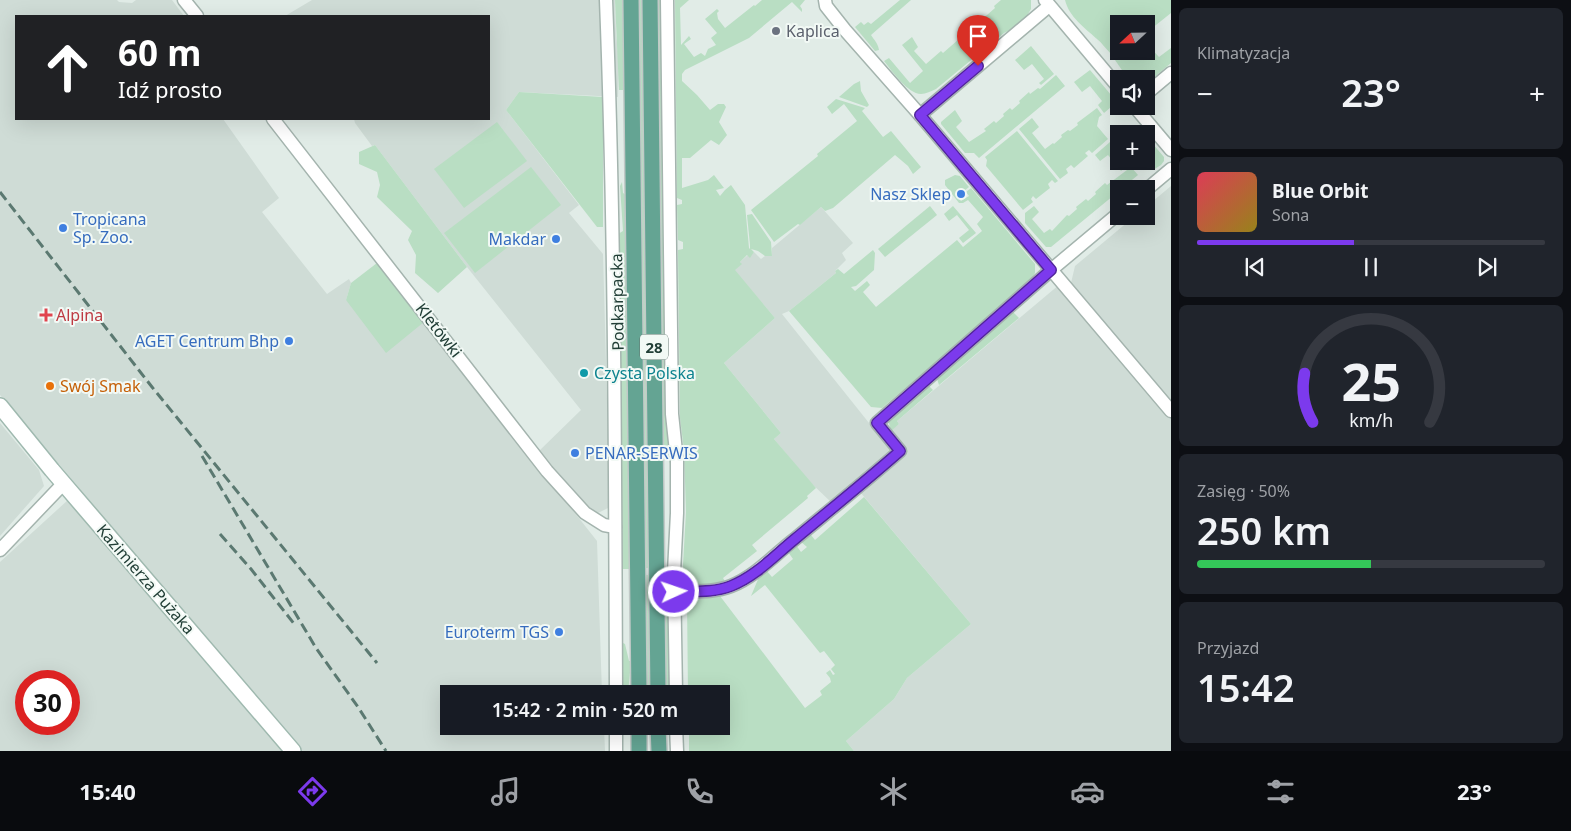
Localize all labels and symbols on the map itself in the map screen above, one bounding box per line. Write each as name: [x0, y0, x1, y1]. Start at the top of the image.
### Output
pin: [957, 15, 999, 66]
north arrow: [1110, 15, 1155, 60]
place label: Kaplica: [786, 20, 840, 42]
marker: Kaplica: [770, 25, 782, 37]
place label: Nasz Sklep: [870, 183, 951, 205]
marker: Nasz Sklep: [955, 188, 967, 200]
place label: Tropicana Sp. Zoo.: [73, 208, 147, 248]
marker: Tropicana Sp. Zoo.: [57, 222, 69, 234]
place label: Makdar: [489, 228, 546, 250]
marker: Makdar: [550, 233, 562, 245]
street label: Podkarpacka: [605, 253, 629, 351]
street label: Kletówki: [411, 298, 467, 362]
place label: Alpina: [56, 304, 103, 326]
marker: Alpina: [40, 309, 52, 321]
place label: AGET Centrum Bhp: [135, 330, 279, 352]
road number: 28: [640, 334, 668, 360]
marker: AGET Centrum Bhp: [283, 335, 295, 347]
place label: Czysta Polska: [594, 362, 695, 384]
marker: Czysta Polska: [578, 367, 590, 379]
place label: Swój Smak: [60, 375, 141, 397]
marker: Swój Smak: [44, 380, 56, 392]
place label: PENAR-SERWIS: [585, 442, 698, 464]
marker: PENAR-SERWIS: [569, 447, 581, 459]
street label: Kazimierza Pużaka: [92, 519, 200, 639]
position arrow: [647, 565, 699, 617]
place label: Euroterm TGS: [445, 621, 549, 643]
marker: Euroterm TGS: [553, 626, 565, 638]
speed limit sign: 30: [15, 670, 80, 735]

